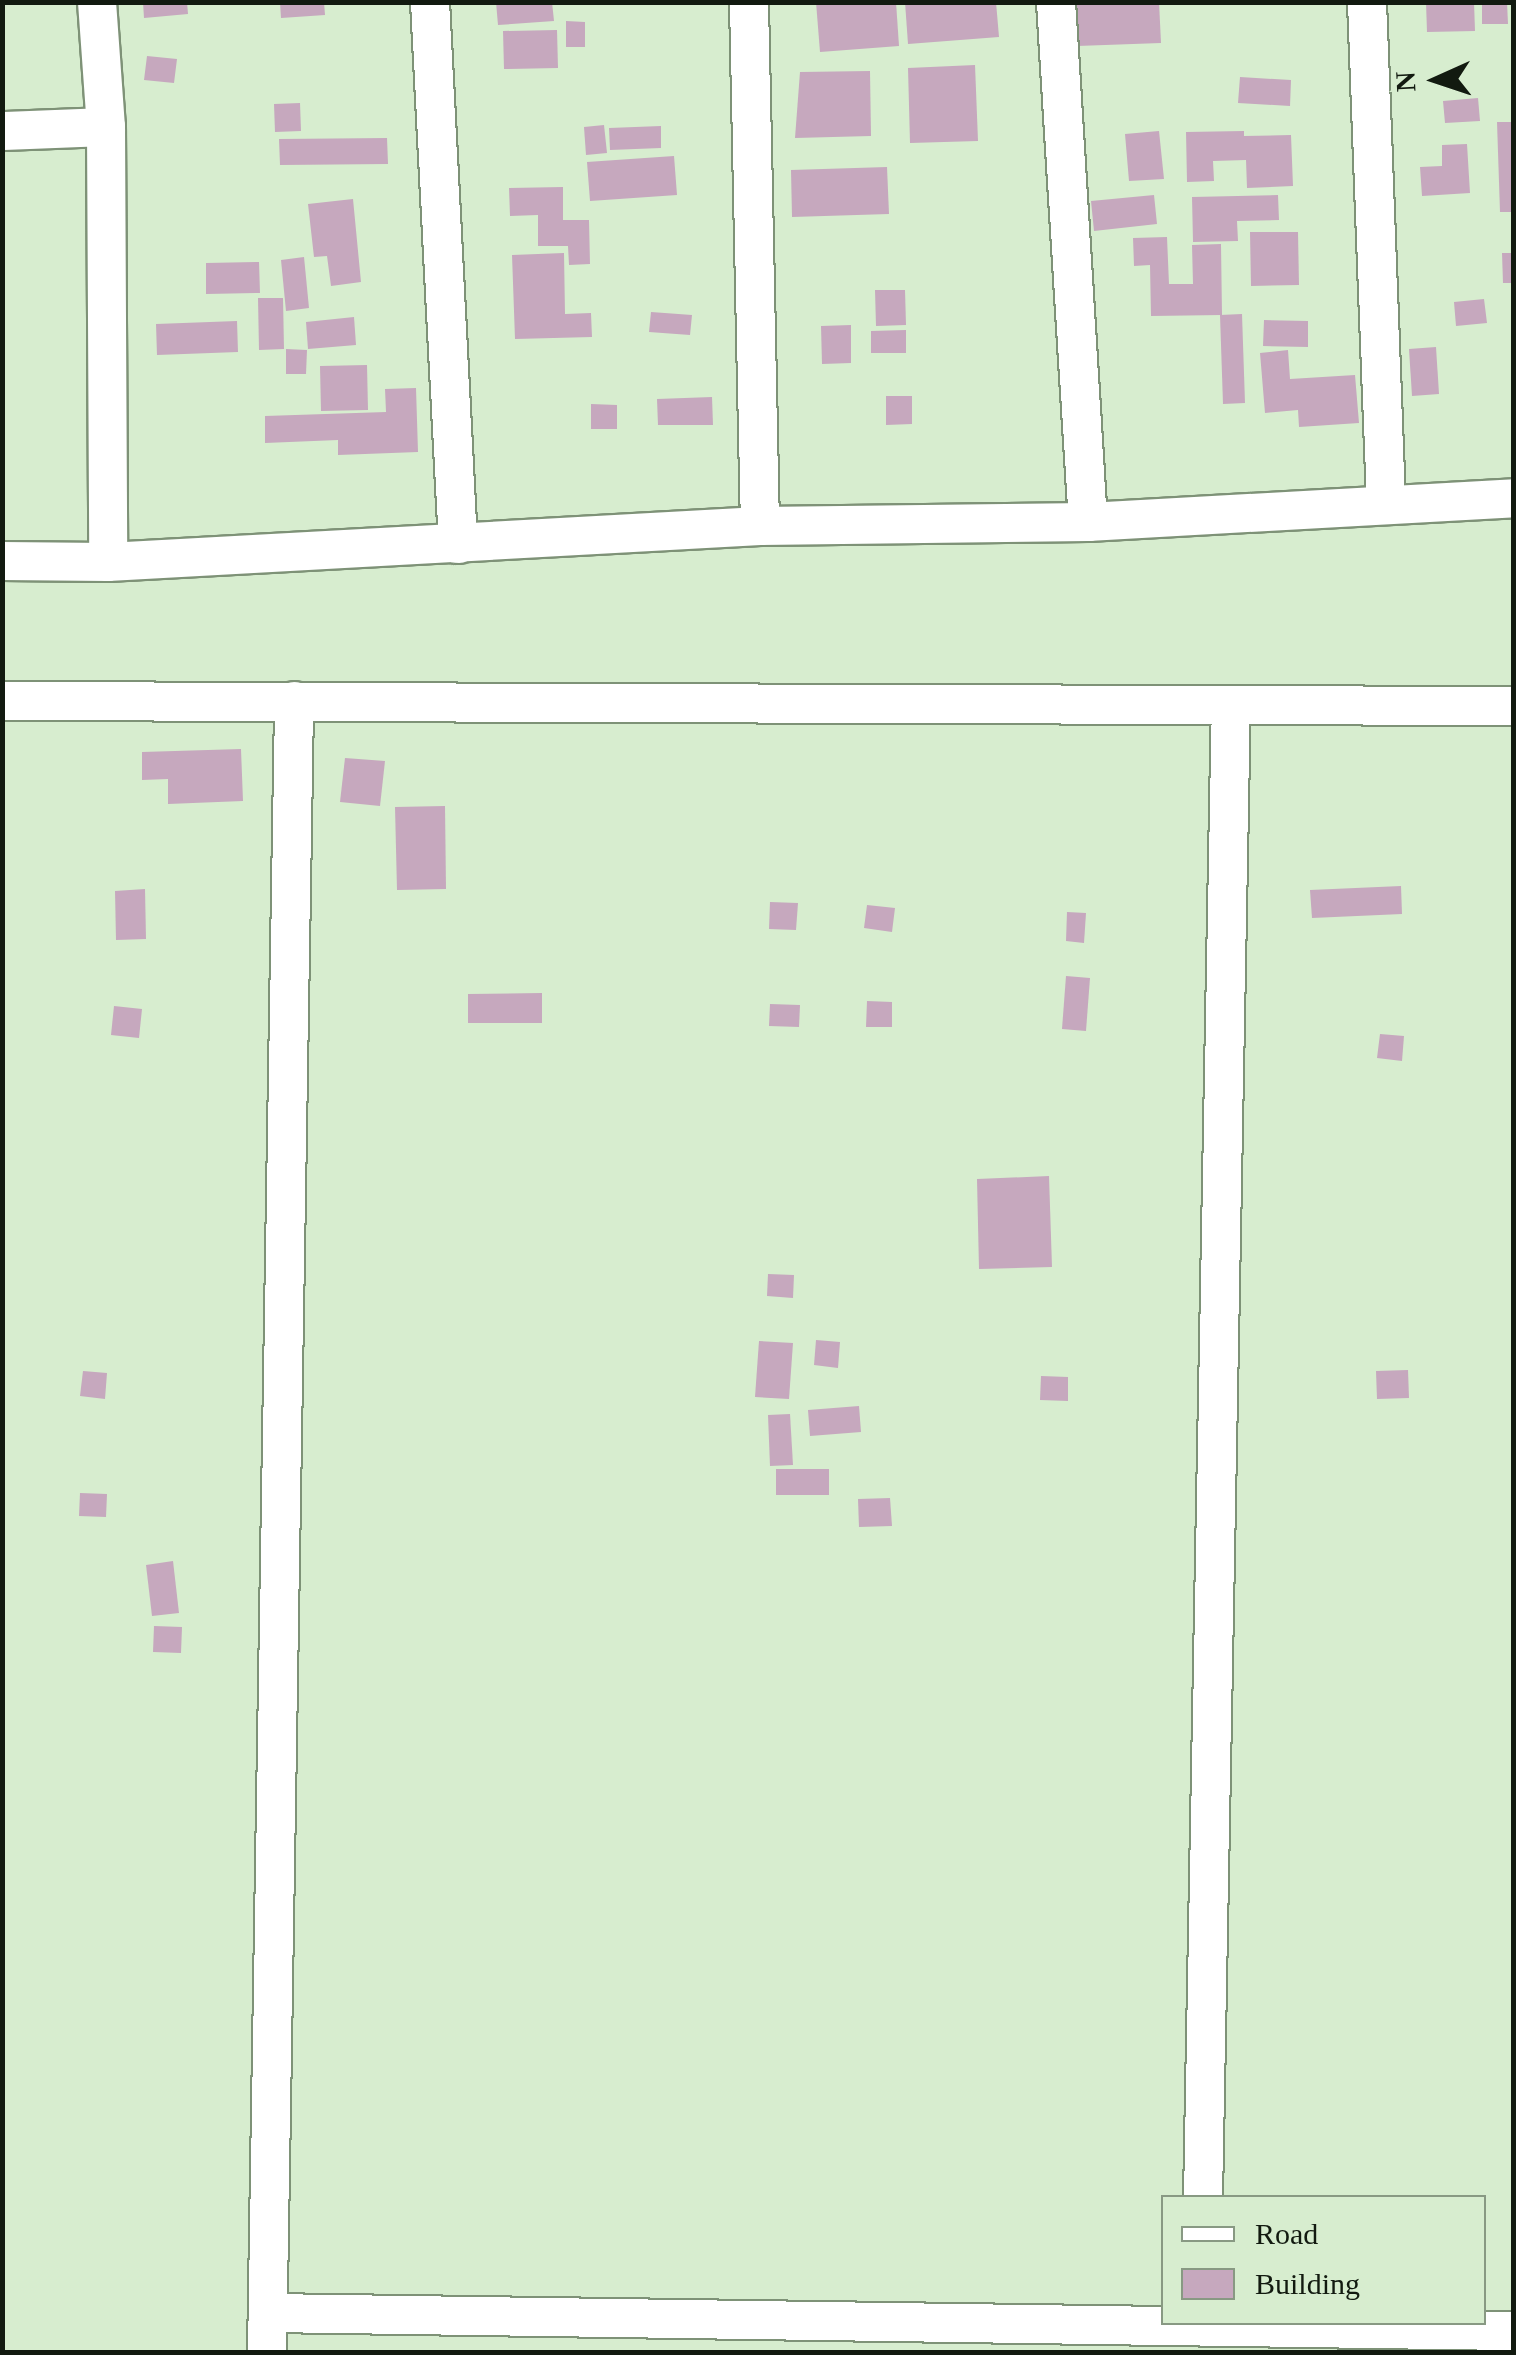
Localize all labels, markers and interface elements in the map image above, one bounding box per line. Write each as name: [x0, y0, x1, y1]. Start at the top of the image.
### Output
north arrow: [1386, 30, 1486, 130]
text: N: [1390, 71, 1422, 93]
legend: [1161, 2195, 1486, 2325]
text: Road: [1255, 2217, 1318, 2250]
text: Building: [1255, 2267, 1360, 2300]

